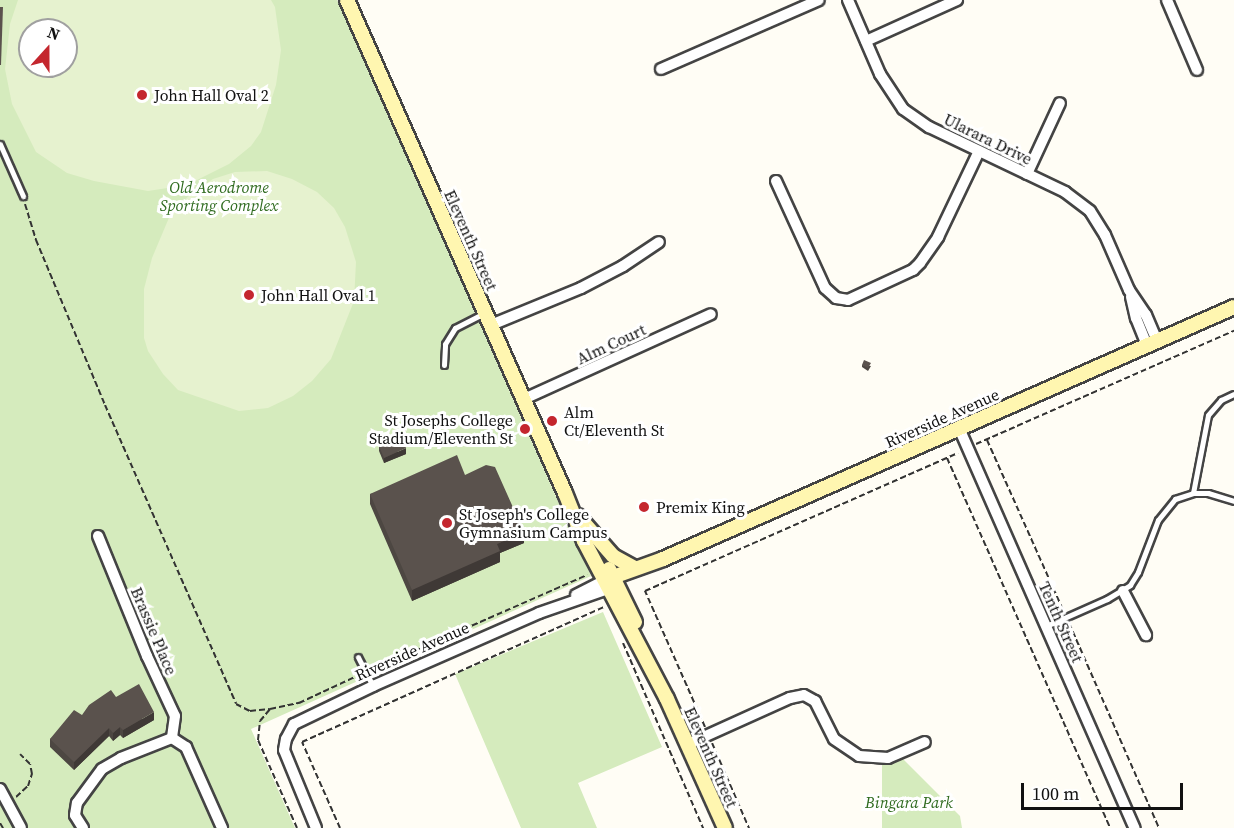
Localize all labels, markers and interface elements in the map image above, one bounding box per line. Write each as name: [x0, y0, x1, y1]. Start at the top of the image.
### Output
north arrow: [18, 18, 78, 78]
text: N: [44, 21, 63, 45]
place label: John Hall Oval 2: [154, 85, 269, 105]
marker: John Hall Oval 2: [135, 88, 149, 102]
street label: Ularara Drive: [941, 109, 1035, 169]
park label: Old Aerodrome Sporting Complex: [160, 177, 278, 215]
street label: Eleventh Street: [440, 187, 502, 293]
place label: John Hall Oval 1: [261, 285, 376, 305]
marker: John Hall Oval 1: [242, 288, 256, 302]
street label: Alm Court: [573, 320, 649, 368]
street label: Riverside Avenue: [882, 384, 1002, 452]
place label: Alm Ct/Eleventh St: [564, 402, 664, 440]
place label: St Josephs College Stadium/Eleventh St: [369, 410, 513, 448]
marker: Alm Ct/Eleventh St: [545, 414, 559, 428]
marker: St Josephs College Stadium/Eleventh St: [518, 422, 532, 436]
place label: Premix King: [656, 497, 745, 517]
marker: Premix King: [637, 500, 651, 514]
place label: St Joseph's College Gymnasium Campus: [459, 504, 607, 542]
marker: St Joseph's College Gymnasium Campus: [440, 516, 454, 530]
street label: Tenth Street: [1035, 579, 1087, 665]
street label: Brassie Place: [127, 584, 181, 678]
street label: Riverside Avenue: [352, 617, 472, 685]
street label: Eleventh Street: [680, 704, 742, 810]
scale bar: [1024, 771, 1186, 809]
text: 100 m: [1032, 781, 1079, 806]
park label: Bingara Park: [865, 792, 953, 812]

